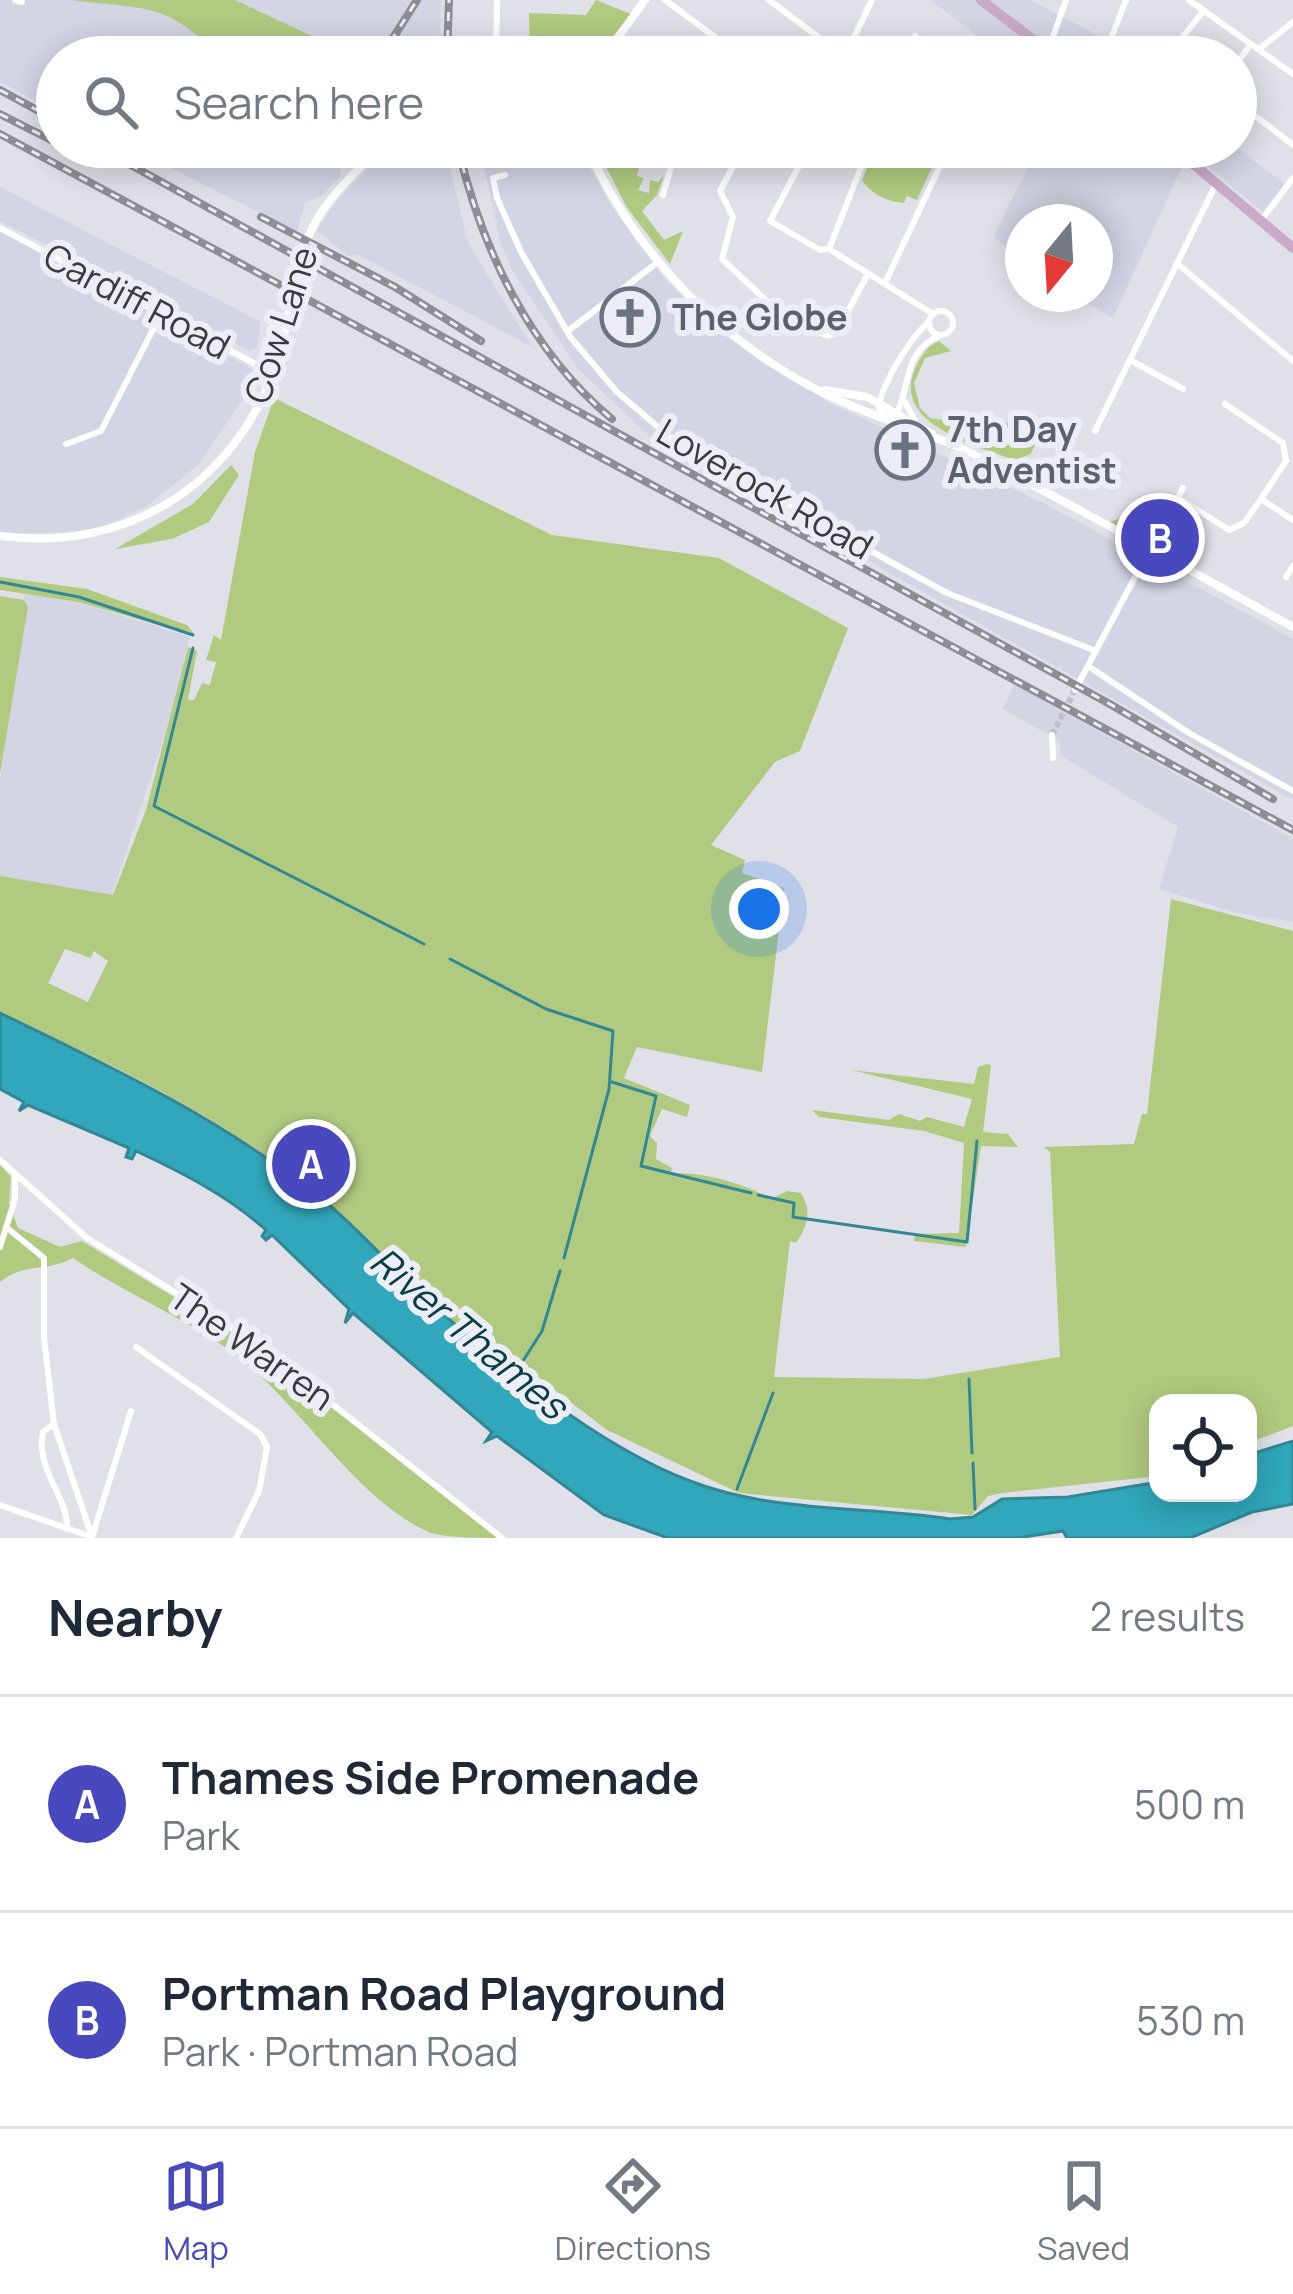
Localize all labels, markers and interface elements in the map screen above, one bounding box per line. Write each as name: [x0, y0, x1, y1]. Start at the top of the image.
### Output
search box: [36, 36, 1257, 168]
icon: search: [78, 69, 144, 135]
text: Search here: [174, 71, 424, 133]
north arrow: [1005, 204, 1113, 312]
street label: Cardiff Road: [35, 231, 239, 370]
street label: Cow Lane: [232, 240, 329, 409]
church icon: The Globe: [599, 286, 661, 348]
place label: The Globe: [672, 292, 848, 341]
place label: 7th Day Adventist: [947, 404, 1117, 494]
street label: Loverock Road: [648, 407, 882, 570]
church icon: 7th Day Adventist: [874, 419, 936, 481]
pin: B: [1121, 493, 1199, 583]
your location: [729, 879, 789, 939]
pin: A: [272, 1119, 350, 1209]
water label: River Thames: [360, 1234, 581, 1432]
street label: The Warren: [160, 1272, 344, 1421]
map controls: [1149, 1394, 1257, 1502]
button: locate: [1149, 1394, 1257, 1502]
text: Nearby: [48, 1582, 223, 1651]
text: 2 results: [1090, 1589, 1245, 1643]
text: Thames Side Promenade: [162, 1746, 699, 1808]
text: A: [74, 1777, 100, 1831]
text: 500 m: [1134, 1777, 1245, 1831]
text: Park: [162, 1808, 240, 1862]
text: Portman Road Playground: [162, 1962, 726, 2024]
text: B: [75, 1993, 99, 2047]
text: 530 m: [1136, 1993, 1245, 2047]
text: Park · Portman Road: [162, 2024, 518, 2078]
tab: Map: [163, 2153, 229, 2270]
tab: Directions: [555, 2153, 711, 2270]
tab: Saved: [1037, 2153, 1130, 2270]

